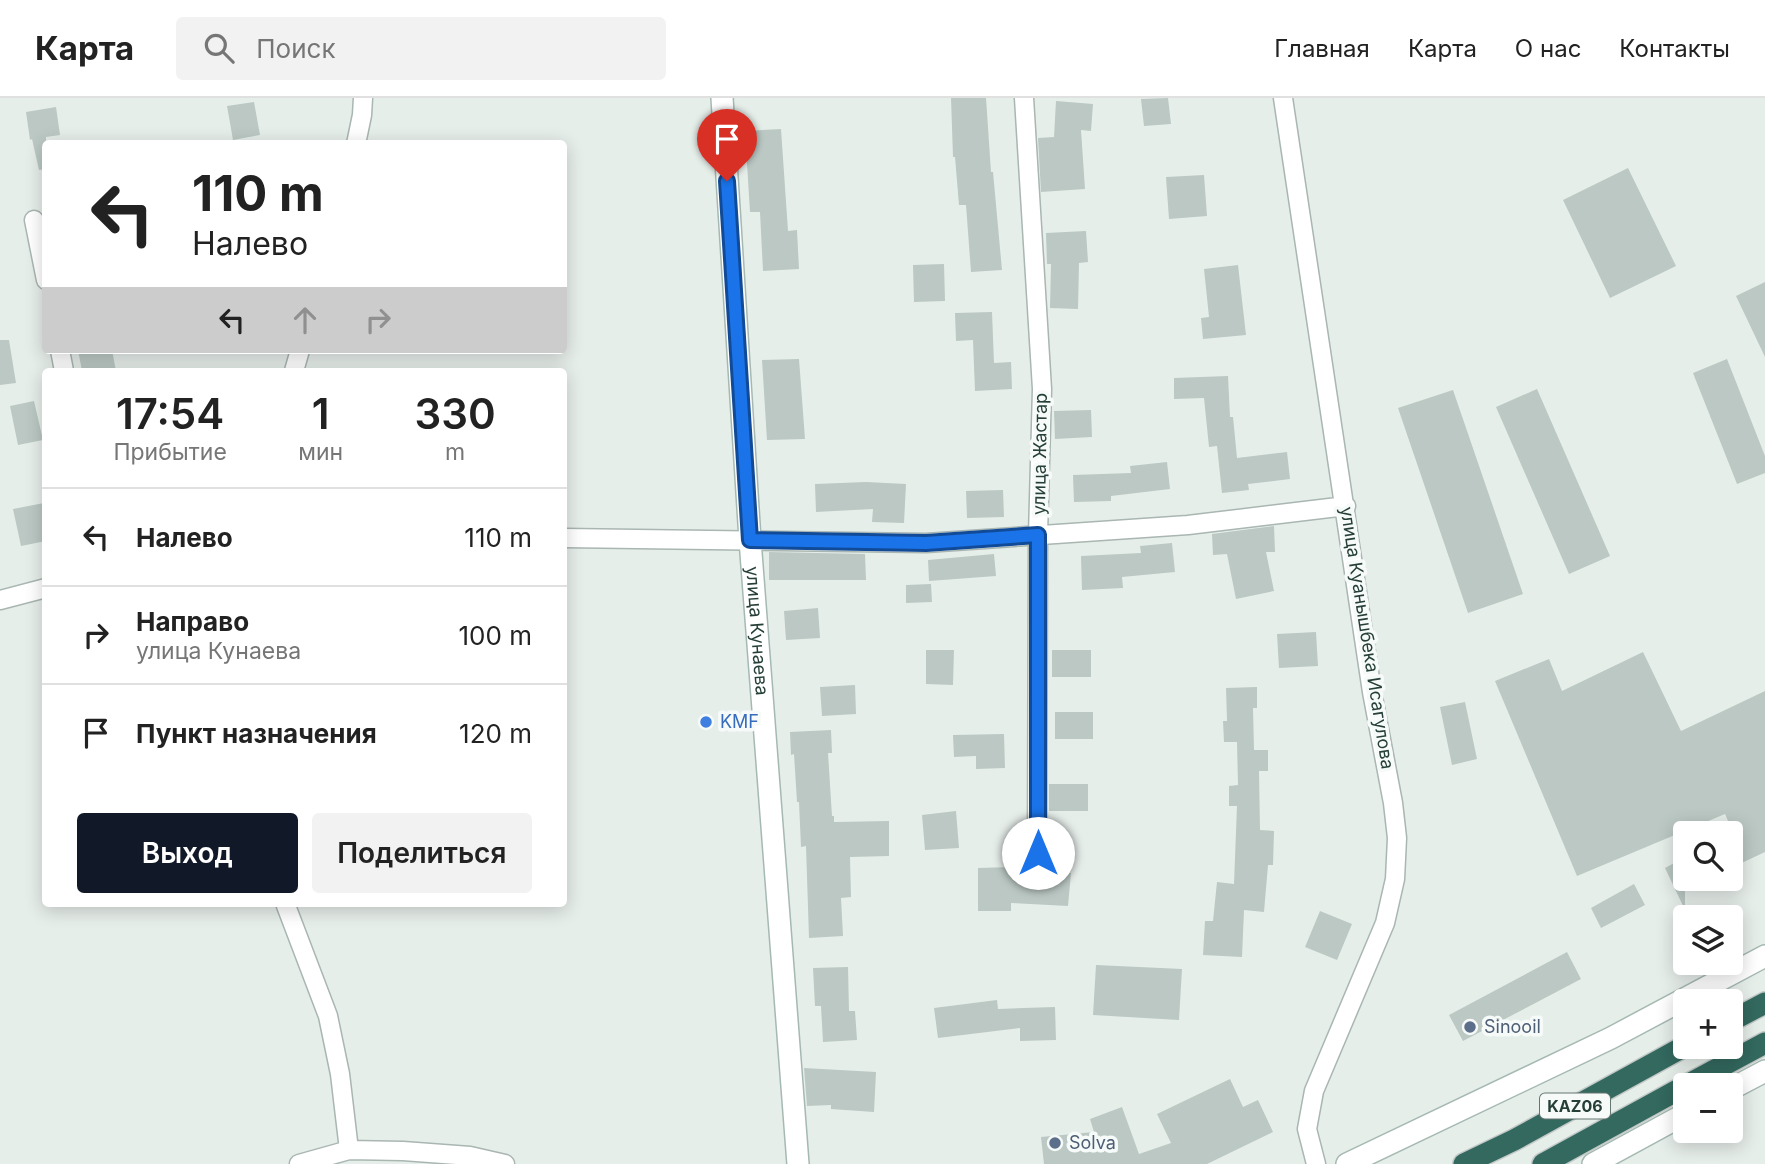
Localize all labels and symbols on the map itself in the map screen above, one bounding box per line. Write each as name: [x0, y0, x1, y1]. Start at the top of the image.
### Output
pin: [697, 109, 757, 181]
street label: улица Жастар: [1028, 393, 1051, 515]
street label: улица Куанышбека Исагулова: [1336, 505, 1399, 771]
street label: улица Кунаева: [742, 566, 773, 696]
place label: KMF: [720, 711, 759, 732]
marker: KMF: [698, 714, 714, 730]
position arrow: [1001, 816, 1075, 890]
place label: Sinooil: [1484, 1016, 1541, 1037]
marker: Sinooil: [1462, 1019, 1478, 1035]
road number: KАZ06: [1540, 1094, 1610, 1118]
place label: Solva: [1069, 1132, 1116, 1153]
marker: Solva: [1047, 1135, 1063, 1151]

